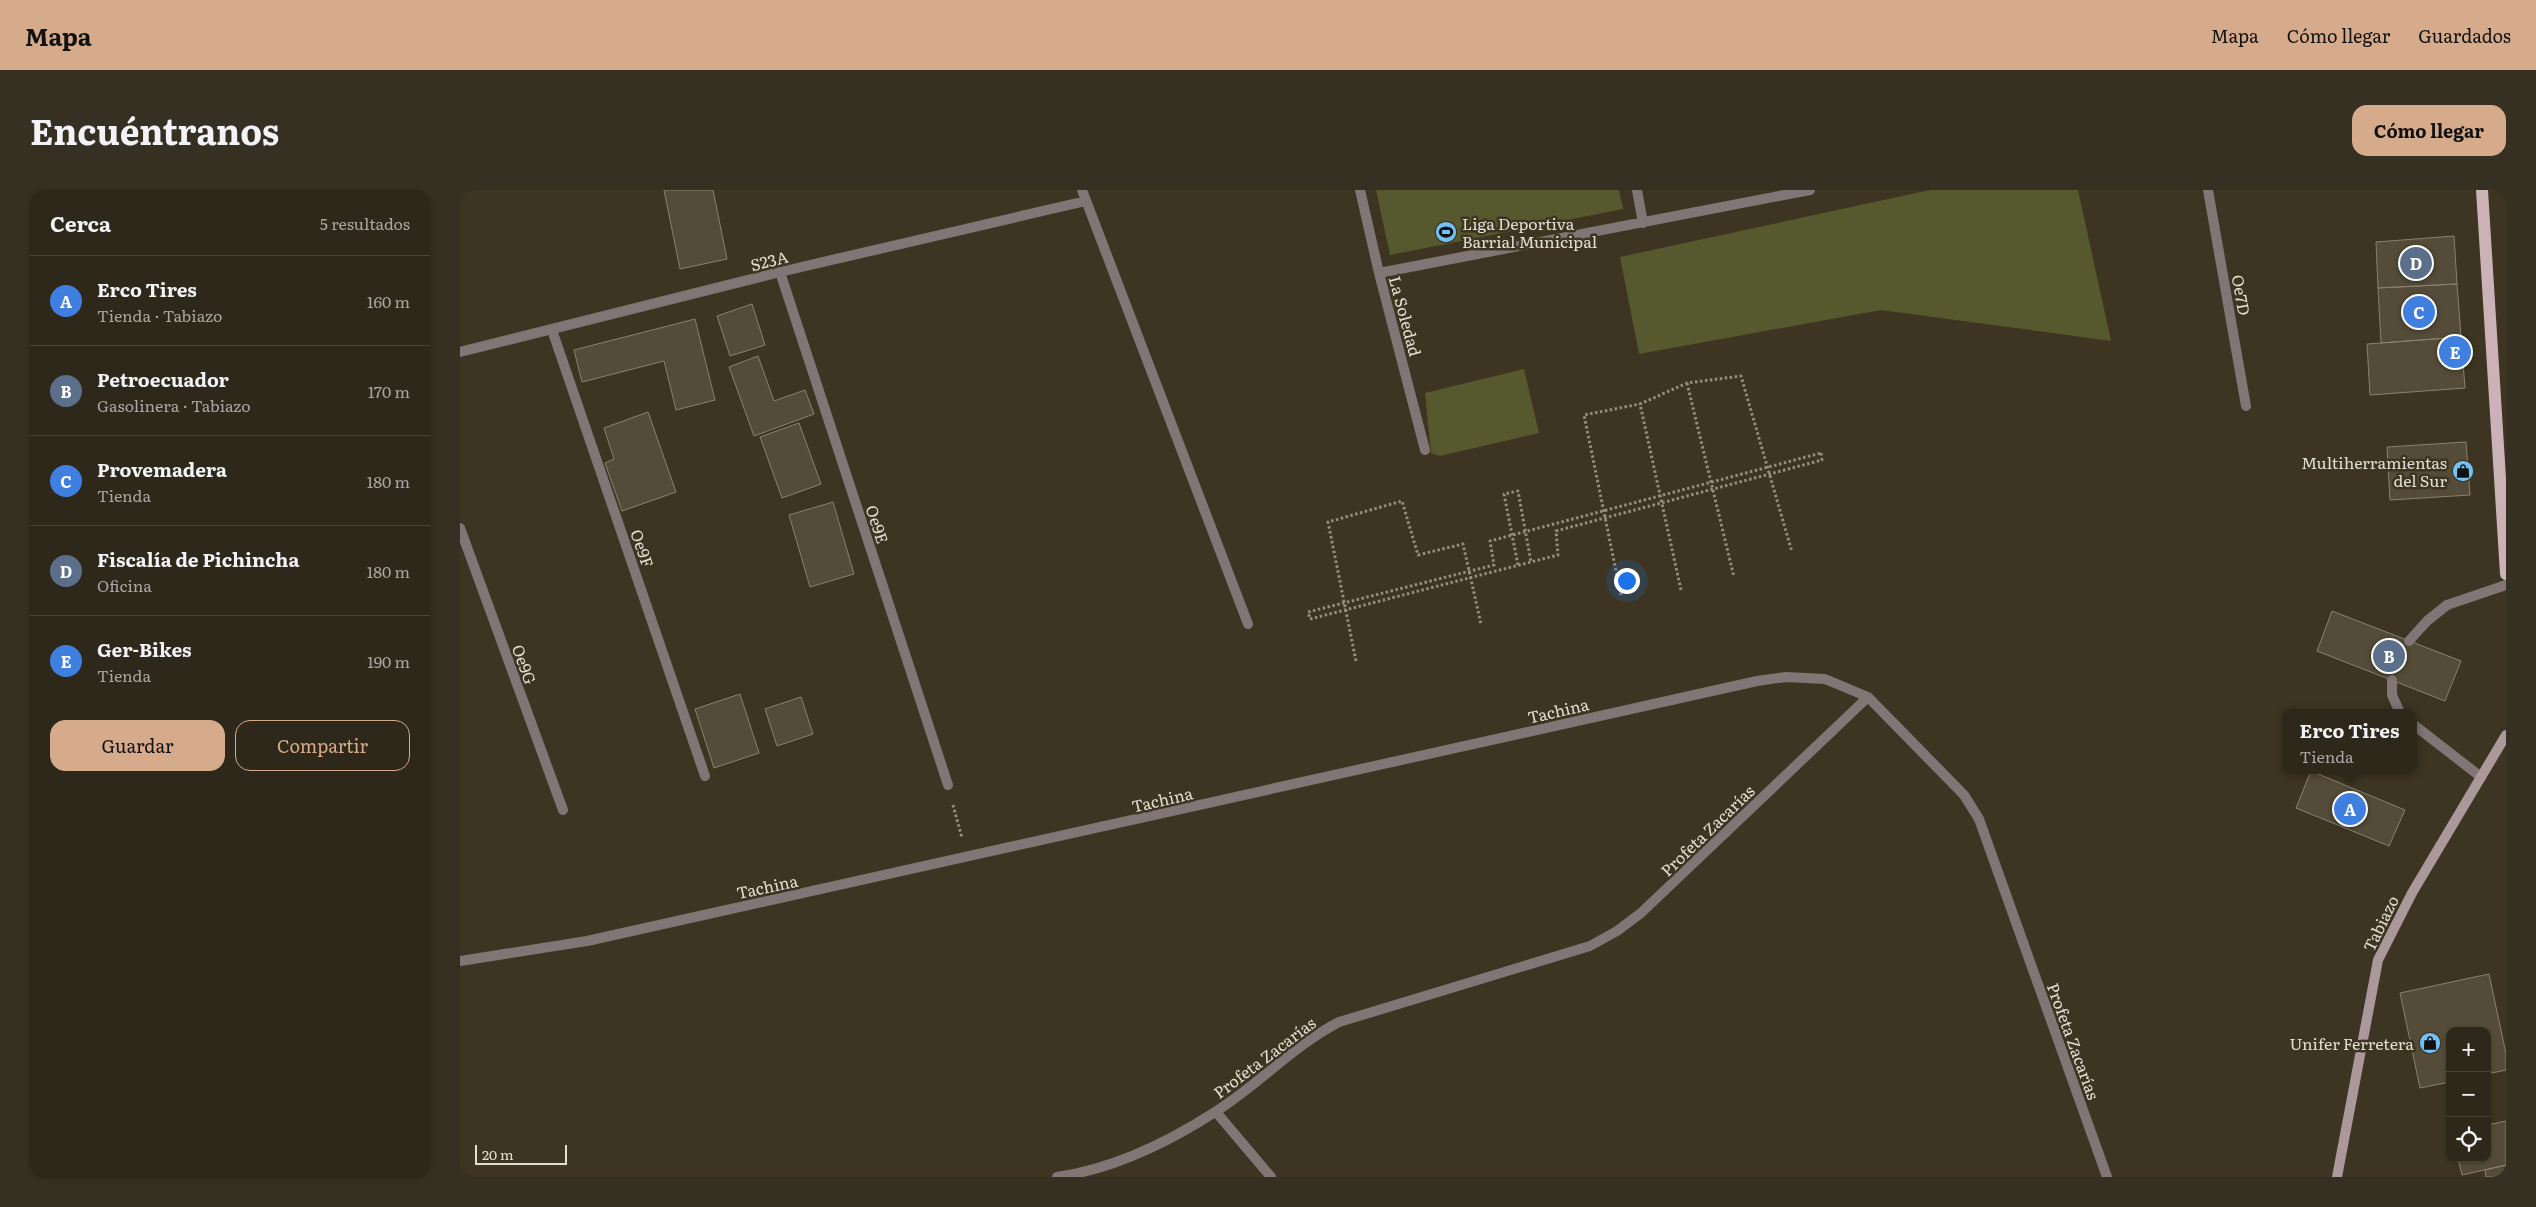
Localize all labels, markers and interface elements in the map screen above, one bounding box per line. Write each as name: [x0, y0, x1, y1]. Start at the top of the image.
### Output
text: Mapa: [25, 18, 92, 53]
text: Mapa: [2211, 22, 2259, 49]
text: Cómo llegar: [2287, 22, 2390, 49]
text: Guardados: [2418, 22, 2511, 49]
text: Encuéntranos: [30, 104, 279, 156]
button: Cómo llegar: [2352, 105, 2506, 156]
text: Cerca: [50, 207, 111, 238]
text: 5 resultados: [320, 211, 410, 235]
place label: Liga Deportiva Barrial Municipal: [1462, 211, 1597, 253]
sports icon: Liga Deportiva Barrial Municipal: [1434, 220, 1458, 244]
street label: S23A: [748, 244, 791, 276]
pin: D: [2400, 244, 2432, 282]
street label: La Soledad: [1384, 273, 1428, 359]
street label: Oe7D: [2227, 273, 2257, 317]
text: Erco Tires: [97, 275, 197, 303]
text: A: [60, 289, 72, 313]
text: 160 m: [367, 289, 410, 313]
pin: C: [2403, 293, 2435, 331]
text: Tienda · Tabiazo: [97, 303, 222, 327]
pin: E: [2439, 333, 2471, 371]
text: Petroecuador: [97, 365, 229, 393]
text: B: [60, 379, 72, 403]
text: 170 m: [368, 379, 410, 403]
text: Gasolinera · Tabiazo: [97, 393, 251, 417]
place label: Multiherramientas del Sur: [2301, 450, 2447, 492]
text: Provemadera: [97, 455, 227, 483]
shop icon: Multiherramientas del Sur: [2451, 459, 2475, 483]
text: C: [60, 469, 72, 493]
text: 180 m: [367, 469, 410, 493]
text: Tienda: [97, 483, 151, 507]
street label: Oe9E: [861, 502, 895, 546]
street label: Oe9F: [625, 526, 661, 570]
text: Fiscalía de Pichincha: [97, 545, 299, 573]
text: D: [60, 559, 72, 583]
text: 180 m: [367, 559, 410, 583]
your location: [1614, 568, 1640, 594]
text: Oficina: [97, 573, 152, 597]
text: Ger-Bikes: [97, 635, 192, 663]
pin: B: [2373, 637, 2405, 675]
street label: Oe9G: [507, 641, 543, 687]
text: E: [61, 649, 71, 673]
text: 190 m: [367, 649, 410, 673]
text: Tienda: [97, 663, 151, 687]
street label: Tachina: [1525, 691, 1591, 729]
popup: [2282, 709, 2417, 774]
text: Erco Tires: [2300, 716, 2399, 744]
button: Guardar: [50, 720, 225, 771]
button: Compartir: [235, 720, 410, 771]
text: Tienda: [2300, 744, 2354, 768]
street label: Profeta Zacarías: [1655, 779, 1759, 881]
street label: Tachina: [1129, 780, 1195, 818]
pin: A: [2334, 790, 2366, 828]
street label: Tachina: [734, 868, 800, 904]
street label: Tabiazo: [2356, 891, 2404, 955]
street label: Profeta Zacarías: [2042, 979, 2106, 1103]
street label: Profeta Zacarías: [1208, 1010, 1320, 1104]
map controls: [2446, 1027, 2491, 1162]
button: +: [2446, 1027, 2491, 1072]
place label: Unifer Ferretera: [2289, 1031, 2414, 1055]
shop icon: Unifer Ferretera: [2418, 1031, 2442, 1055]
button: −: [2446, 1072, 2491, 1117]
button: locate: [2446, 1117, 2491, 1162]
scale bar: [475, 1142, 568, 1165]
text: 20 m: [482, 1144, 514, 1164]

